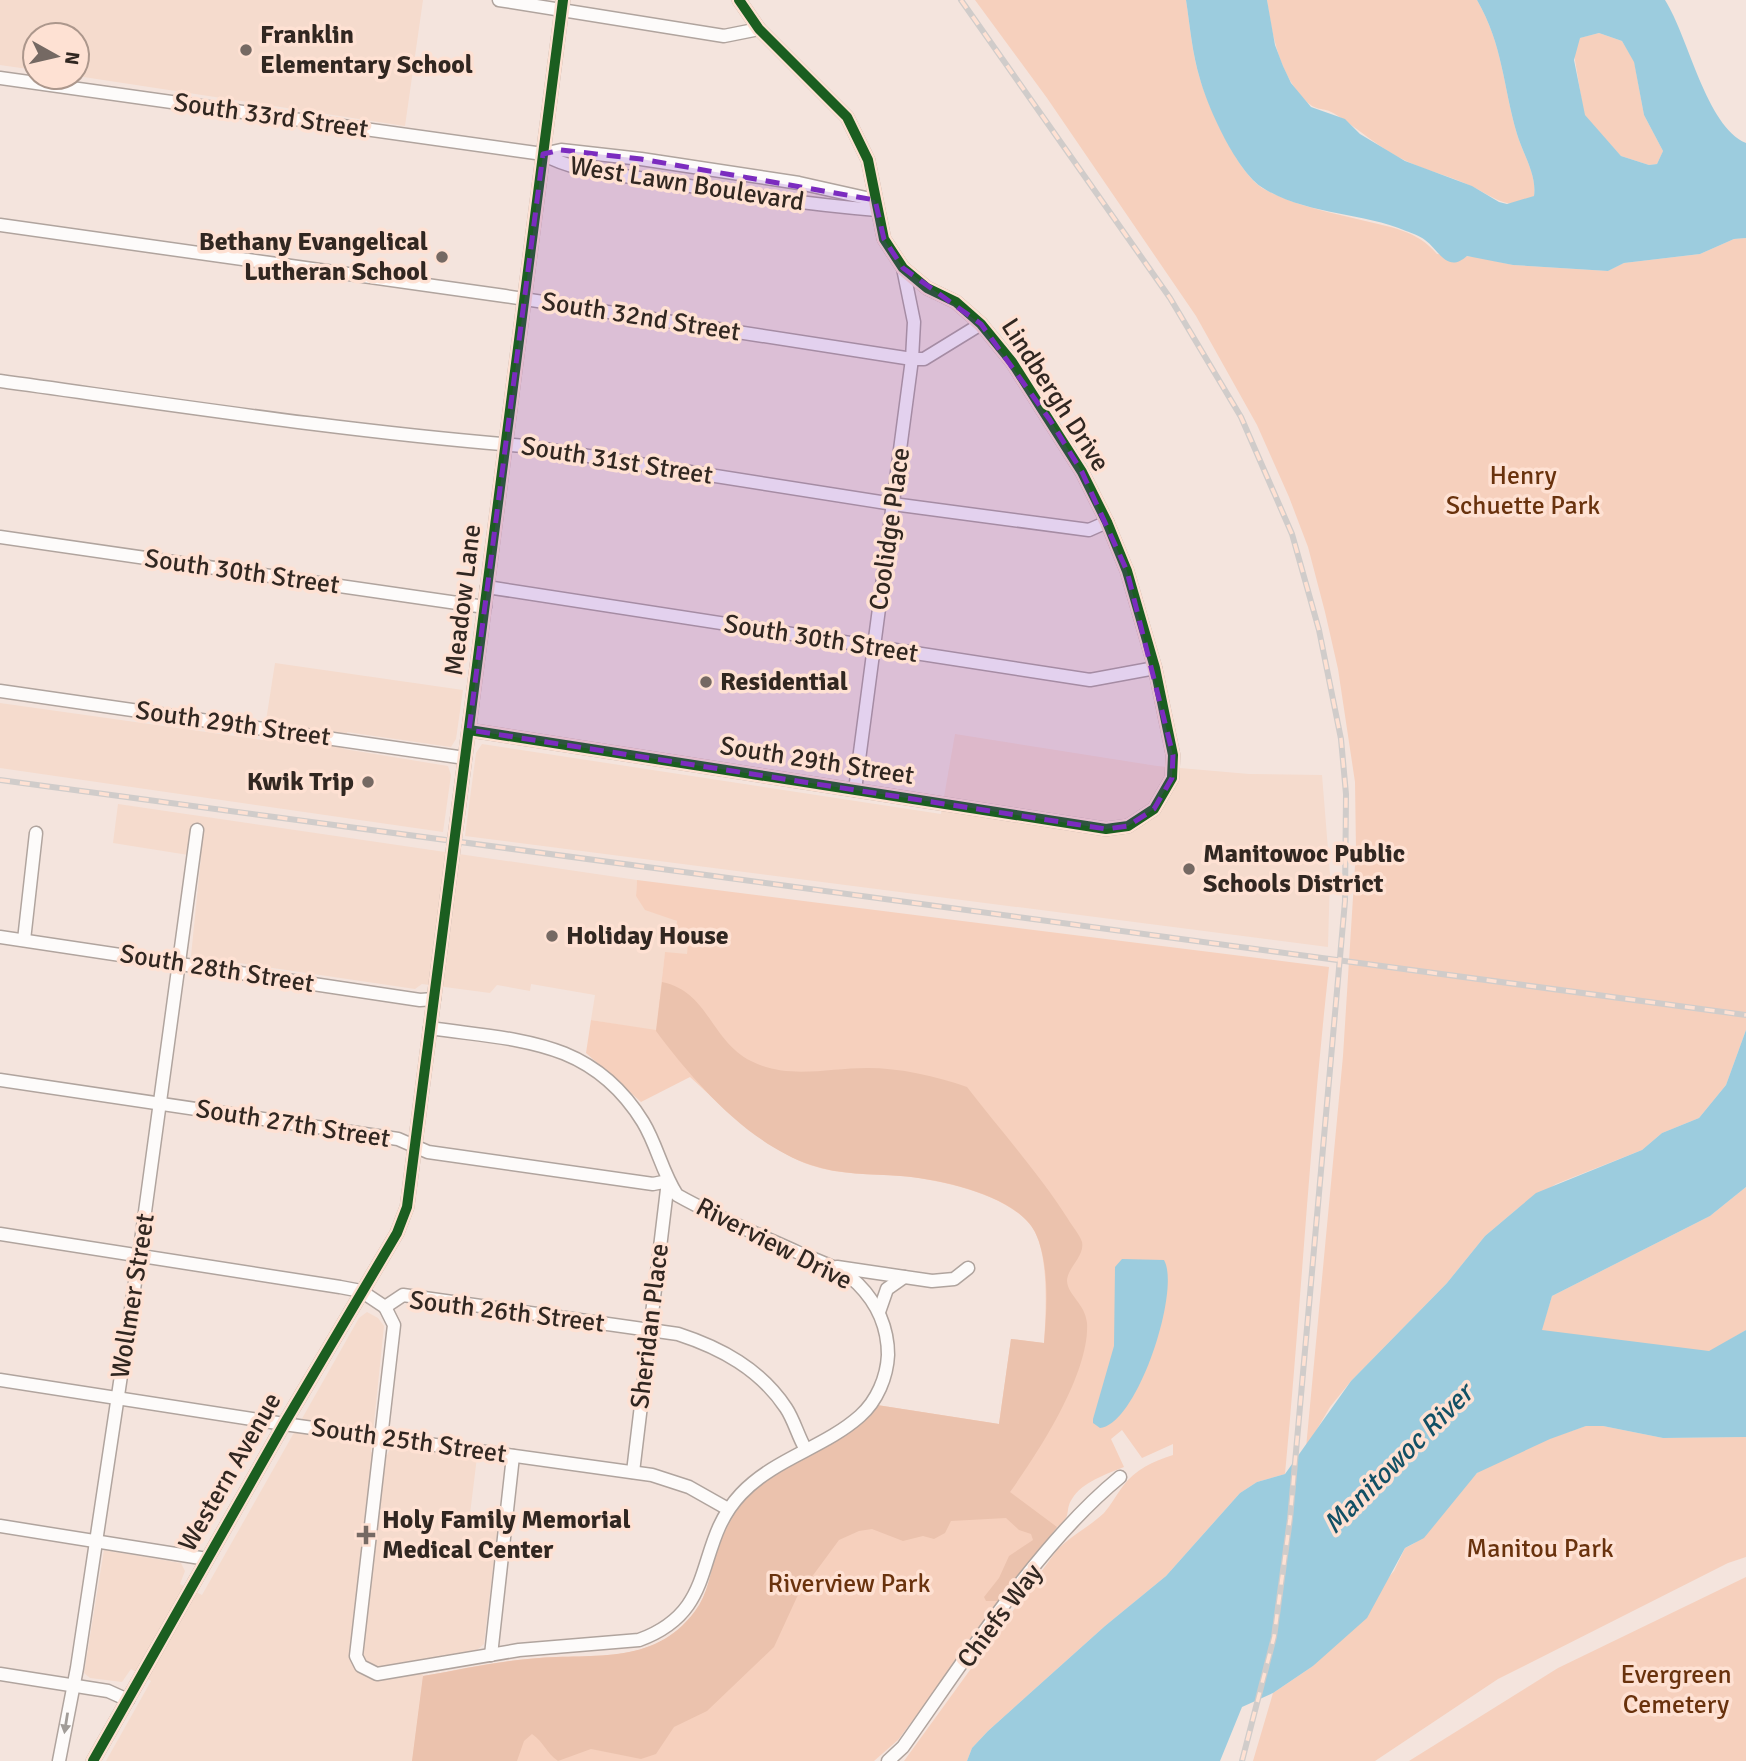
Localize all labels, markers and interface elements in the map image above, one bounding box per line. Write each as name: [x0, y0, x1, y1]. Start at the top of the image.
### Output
place label: Franklin Elementary School: [260, 19, 473, 81]
north arrow: [21, 21, 91, 91]
marker: Franklin Elementary School: [238, 42, 254, 58]
text: N: [59, 50, 85, 66]
street label: South 33rd Street: [172, 87, 370, 145]
street label: West Lawn Boulevard: [568, 150, 806, 218]
place label: Bethany Evangelical Lutheran School: [199, 226, 428, 288]
marker: Bethany Evangelical Lutheran School: [434, 249, 450, 265]
street label: South 32nd Street: [539, 286, 743, 348]
street label: Lindbergh Drive: [994, 313, 1116, 477]
street label: South 31st Street: [519, 430, 715, 492]
street label: Coolidge Place: [863, 446, 917, 612]
park label: Henry Schuette Park: [1446, 460, 1600, 522]
street label: Meadow Lane: [438, 522, 488, 678]
street label: South 30th Street: [143, 543, 341, 601]
street label: South 30th Street: [722, 608, 920, 670]
place label: Residential: [720, 666, 848, 698]
marker: Residential: [698, 674, 714, 690]
street label: South 29th Street: [134, 695, 332, 753]
street label: South 29th Street: [718, 730, 916, 792]
place label: Kwik Trip: [247, 766, 354, 798]
marker: Kwik Trip: [360, 774, 376, 790]
place label: Manitowoc Public Schools District: [1203, 838, 1405, 900]
marker: Manitowoc Public Schools District: [1181, 861, 1197, 877]
place label: Holiday House: [566, 920, 729, 952]
marker: Holiday House: [544, 928, 560, 944]
street label: South 28th Street: [118, 938, 316, 1000]
street label: South 27th Street: [194, 1093, 392, 1155]
street label: Riverview Drive: [690, 1191, 858, 1297]
street label: Wollmer Street: [104, 1211, 162, 1381]
street label: Sheridan Place: [624, 1242, 676, 1410]
street label: South 26th Street: [408, 1284, 606, 1340]
water label: Manitowoc River: [1316, 1374, 1483, 1541]
street label: Western Avenue: [172, 1387, 288, 1557]
street label: South 25th Street: [310, 1412, 508, 1470]
place label: Holy Family Memorial Medical Center: [382, 1504, 631, 1566]
marker: Holy Family Memorial Medical Center: [356, 1525, 376, 1545]
park label: Manitou Park: [1466, 1533, 1614, 1565]
street label: Chiefs Way: [951, 1558, 1049, 1674]
park label: Riverview Park: [768, 1568, 930, 1600]
park label: Evergreen Cemetery: [1620, 1659, 1732, 1721]
one-way arrow: [60, 1712, 71, 1734]

